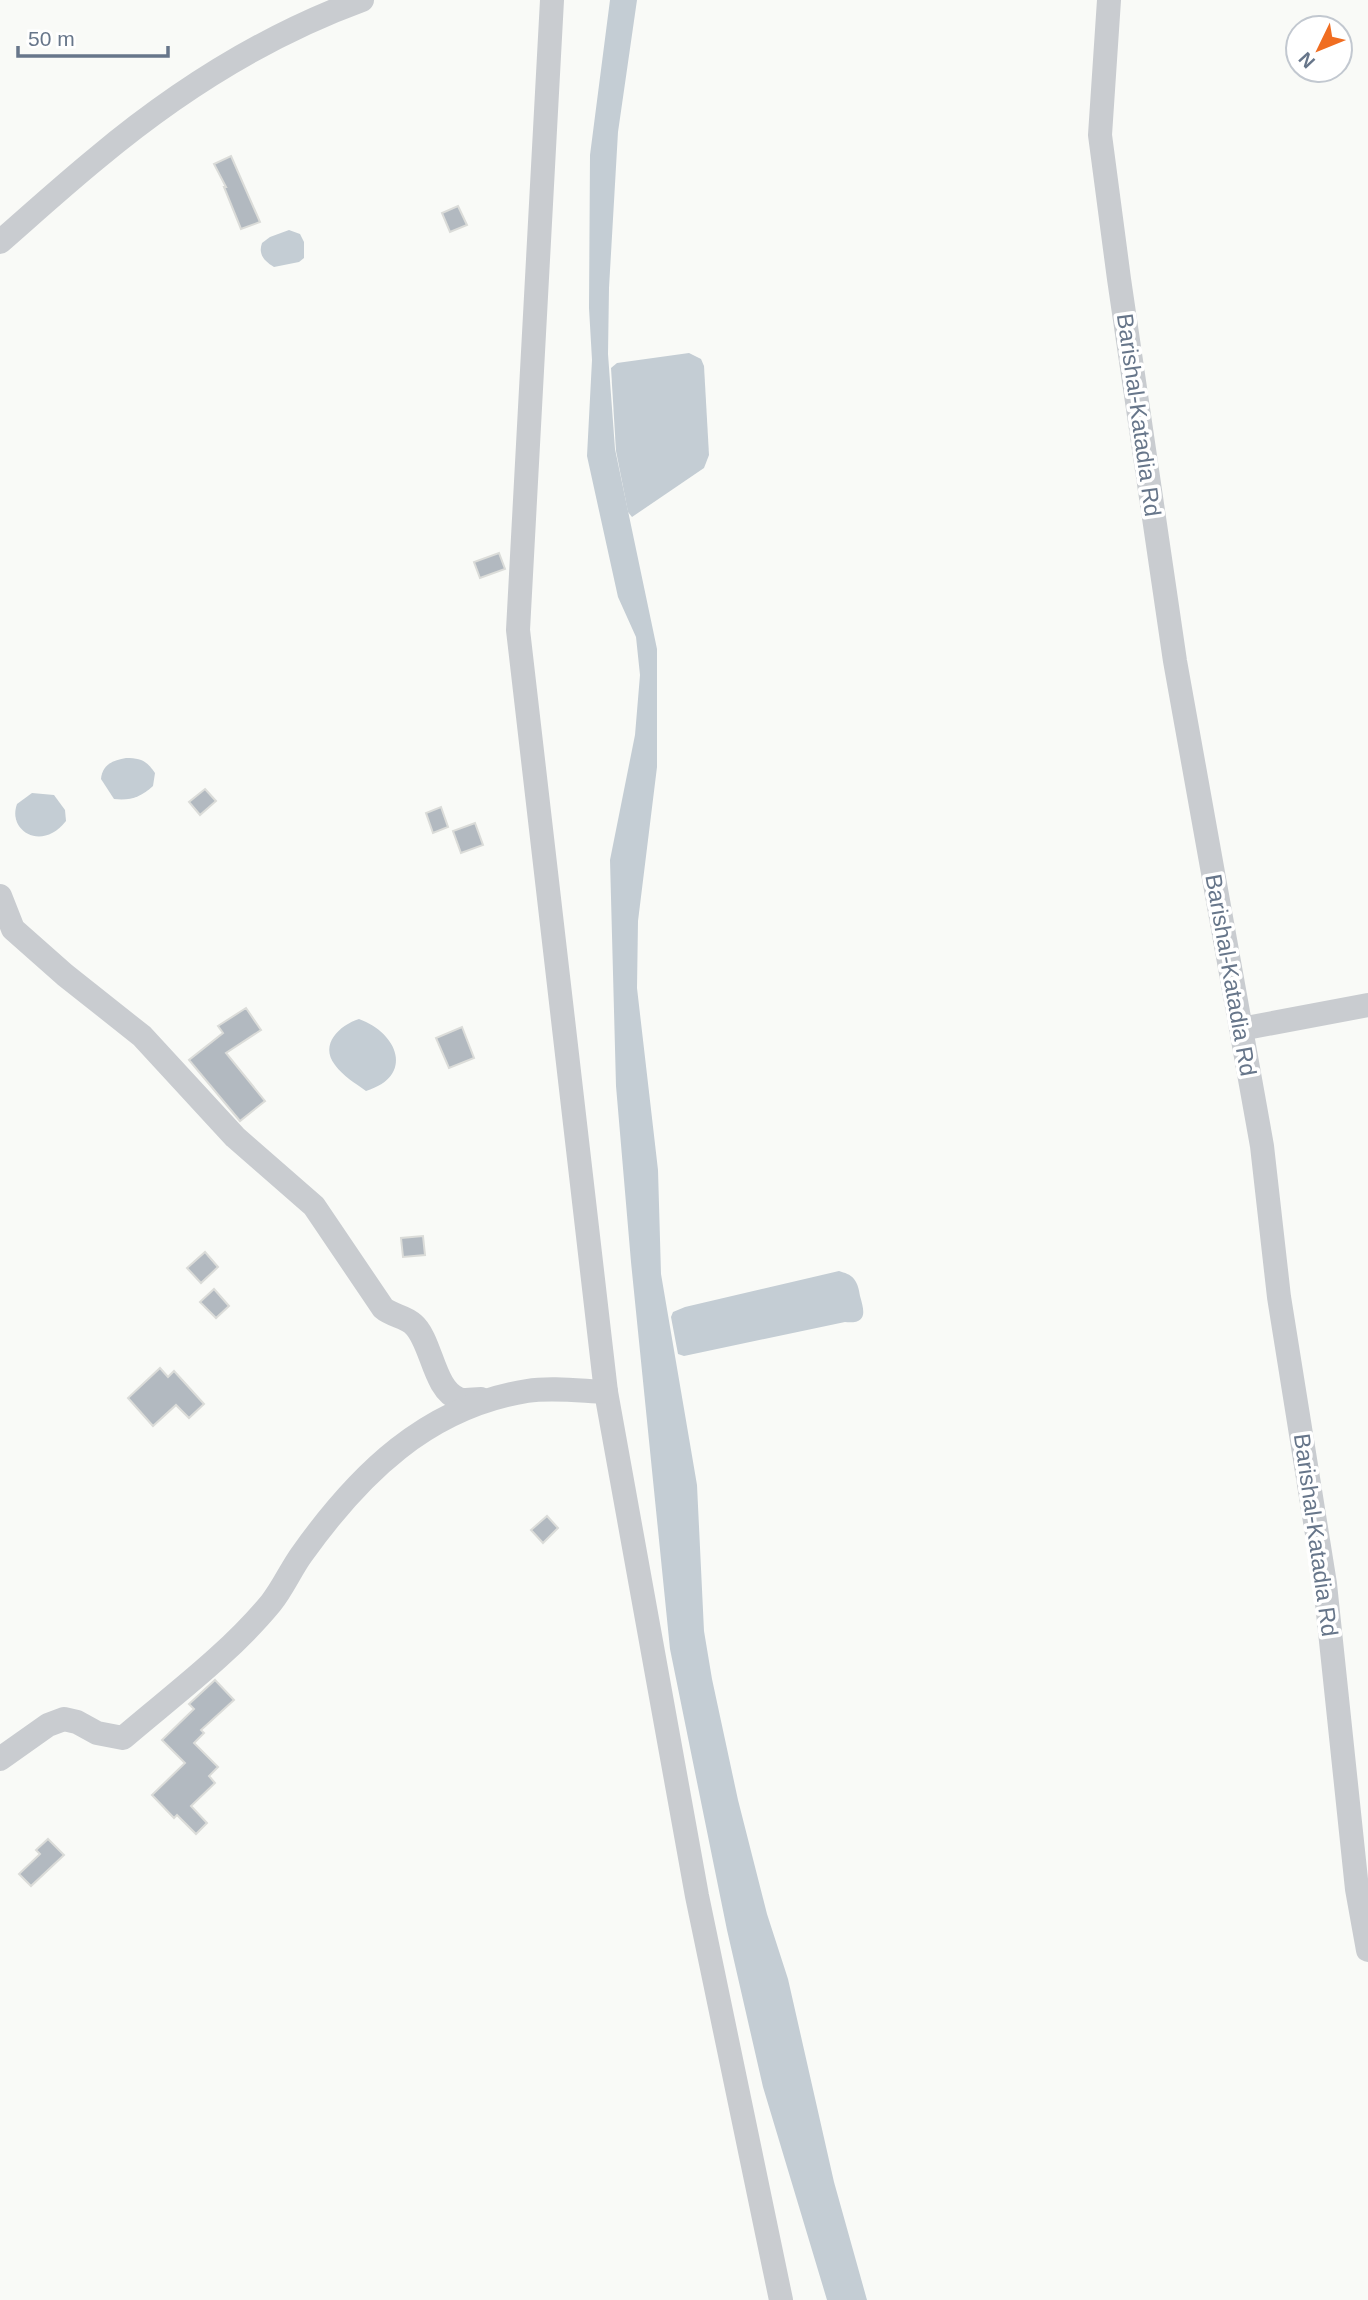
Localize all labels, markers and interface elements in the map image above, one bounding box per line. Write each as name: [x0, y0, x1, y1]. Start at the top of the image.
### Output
scale bar: [18, 14, 168, 58]
north arrow: [1284, 14, 1354, 84]
text: 50 m: [28, 27, 75, 50]
text: N: [1295, 48, 1319, 72]
street label: Barishal-Katadia Rd: [1112, 312, 1166, 518]
street label: Barishal-Katadia Rd: [1200, 872, 1262, 1078]
street label: Barishal-Katadia Rd: [1289, 1432, 1343, 1638]

